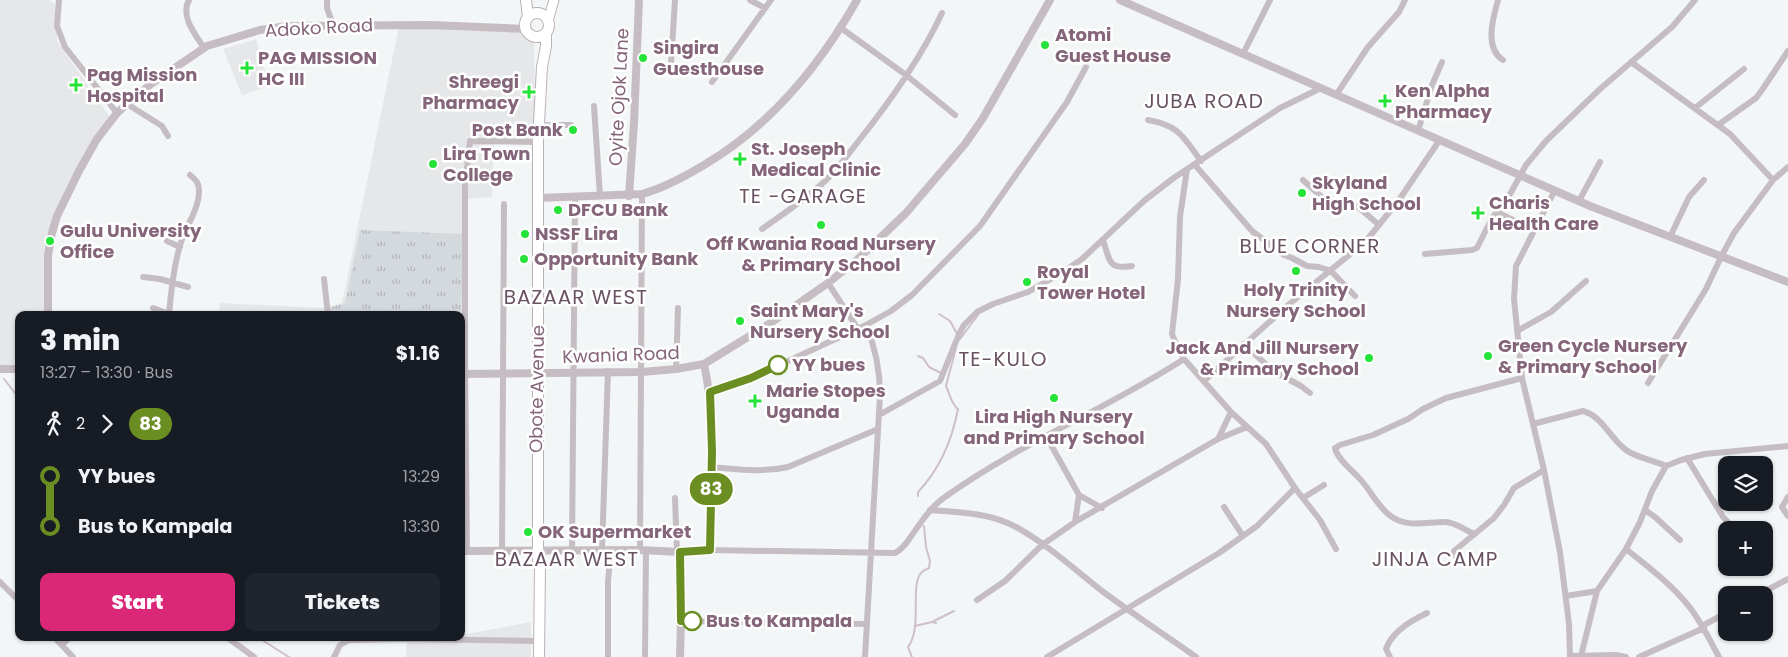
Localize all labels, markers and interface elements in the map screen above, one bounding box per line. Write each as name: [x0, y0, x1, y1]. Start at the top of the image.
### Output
street label: Adoko Road: [264, 12, 374, 43]
place label: Atomi Guest House: [1055, 22, 1171, 68]
street label: Oyite Ojok Lane: [602, 27, 635, 167]
place label: Singira Guesthouse: [653, 35, 764, 81]
marker: Atomi Guest House: [1039, 39, 1051, 51]
place label: PAG MISSION HC III: [258, 45, 377, 91]
marker: Singira Guesthouse: [637, 52, 649, 64]
marker: PAG MISSION HC III: [240, 61, 254, 75]
place label: Pag Mission Hospital: [87, 62, 197, 108]
place label: Shreegi Pharmacy: [422, 69, 520, 115]
marker: Pag Mission Hospital: [69, 78, 83, 92]
place label: Ken Alpha Pharmacy: [1395, 78, 1492, 124]
marker: Shreegi Pharmacy: [523, 86, 535, 98]
district label: JUBA ROAD: [1144, 87, 1264, 115]
marker: Ken Alpha Pharmacy: [1379, 95, 1391, 107]
place label: Post Bank: [472, 117, 564, 142]
marker: Post Bank: [567, 124, 579, 136]
place label: St. Joseph Medical Clinic: [751, 136, 881, 182]
place label: Lira Town College: [443, 141, 530, 187]
marker: St. Joseph Medical Clinic: [733, 152, 747, 166]
marker: Lira Town College: [427, 158, 439, 170]
place label: Skyland High School: [1312, 170, 1421, 216]
district label: TE -GARAGE: [739, 182, 867, 210]
marker: Skyland High School: [1296, 187, 1308, 199]
place label: Charis Health Care: [1489, 190, 1599, 236]
place label: DFCU Bank: [568, 197, 669, 222]
marker: DFCU Bank: [552, 204, 564, 216]
marker: Charis Health Care: [1471, 206, 1485, 220]
place label: Gulu University Office: [60, 218, 202, 264]
marker: Off Kwania Road Nursery & Primary School: [815, 219, 827, 231]
place label: NSSF Lira: [535, 221, 618, 246]
marker: NSSF Lira: [519, 228, 531, 240]
place label: Off Kwania Road Nursery & Primary School: [706, 231, 937, 277]
district label: BLUE CORNER: [1240, 232, 1380, 260]
marker: Gulu University Office: [44, 235, 56, 247]
place label: Opportunity Bank: [534, 246, 699, 271]
marker: Opportunity Bank: [518, 253, 530, 265]
place label: Royal Tower Hotel: [1037, 259, 1146, 305]
marker: Holy Trinity Nursery School: [1290, 265, 1302, 277]
marker: Royal Tower Hotel: [1021, 276, 1033, 288]
place label: Holy Trinity Nursery School: [1226, 277, 1366, 323]
district label: BAZAAR WEST: [504, 283, 648, 311]
place label: Saint Mary's Nursery School: [750, 298, 890, 344]
marker: Saint Mary's Nursery School: [734, 315, 746, 327]
text: 3 min: [40, 321, 120, 360]
street label: Obote Avenue: [523, 325, 550, 453]
place label: Green Cycle Nursery & Primary School: [1498, 333, 1688, 379]
place label: Jack And Jill Nursery & Primary School: [1165, 335, 1360, 381]
text: $1.16: [396, 340, 440, 367]
street label: Kwania Road: [562, 340, 680, 369]
district label: TE-KULO: [959, 345, 1047, 373]
marker: Green Cycle Nursery & Primary School: [1482, 350, 1494, 362]
place label: YY bues: [792, 352, 865, 377]
marker: Jack And Jill Nursery & Primary School: [1363, 352, 1375, 364]
marker: YY bues: [768, 355, 788, 375]
text: 13:27 – 13:30 · Bus: [40, 361, 173, 384]
place label: Marie Stopes Uganda: [766, 378, 886, 424]
marker: Lira High Nursery and Primary School: [1048, 392, 1060, 404]
marker: Marie Stopes Uganda: [748, 394, 762, 408]
place label: Lira High Nursery and Primary School: [963, 404, 1145, 450]
icon: walk: [40, 410, 68, 438]
icon: forward: [93, 410, 121, 438]
text: 83: [139, 411, 162, 436]
text: 2: [76, 412, 85, 435]
map controls: [1718, 456, 1773, 641]
button: layers: [1718, 456, 1773, 511]
text: YY bues: [78, 463, 156, 490]
text: 13:29: [403, 465, 440, 488]
line badge: 83: [688, 473, 734, 505]
text: 83: [700, 476, 722, 501]
text: Bus to Kampala: [78, 513, 232, 540]
text: 13:30: [403, 515, 440, 538]
place label: OK Supermarket: [538, 519, 691, 544]
button: +: [1718, 521, 1773, 576]
marker: OK Supermarket: [522, 526, 534, 538]
district label: BAZAAR WEST: [495, 545, 639, 573]
district label: JINJA CAMP: [1372, 545, 1498, 573]
button: Start: [40, 573, 235, 631]
button: Tickets: [245, 573, 440, 631]
button: −: [1718, 586, 1773, 641]
place label: Bus to Kampala: [706, 608, 852, 633]
marker: Bus to Kampala: [682, 611, 702, 631]

